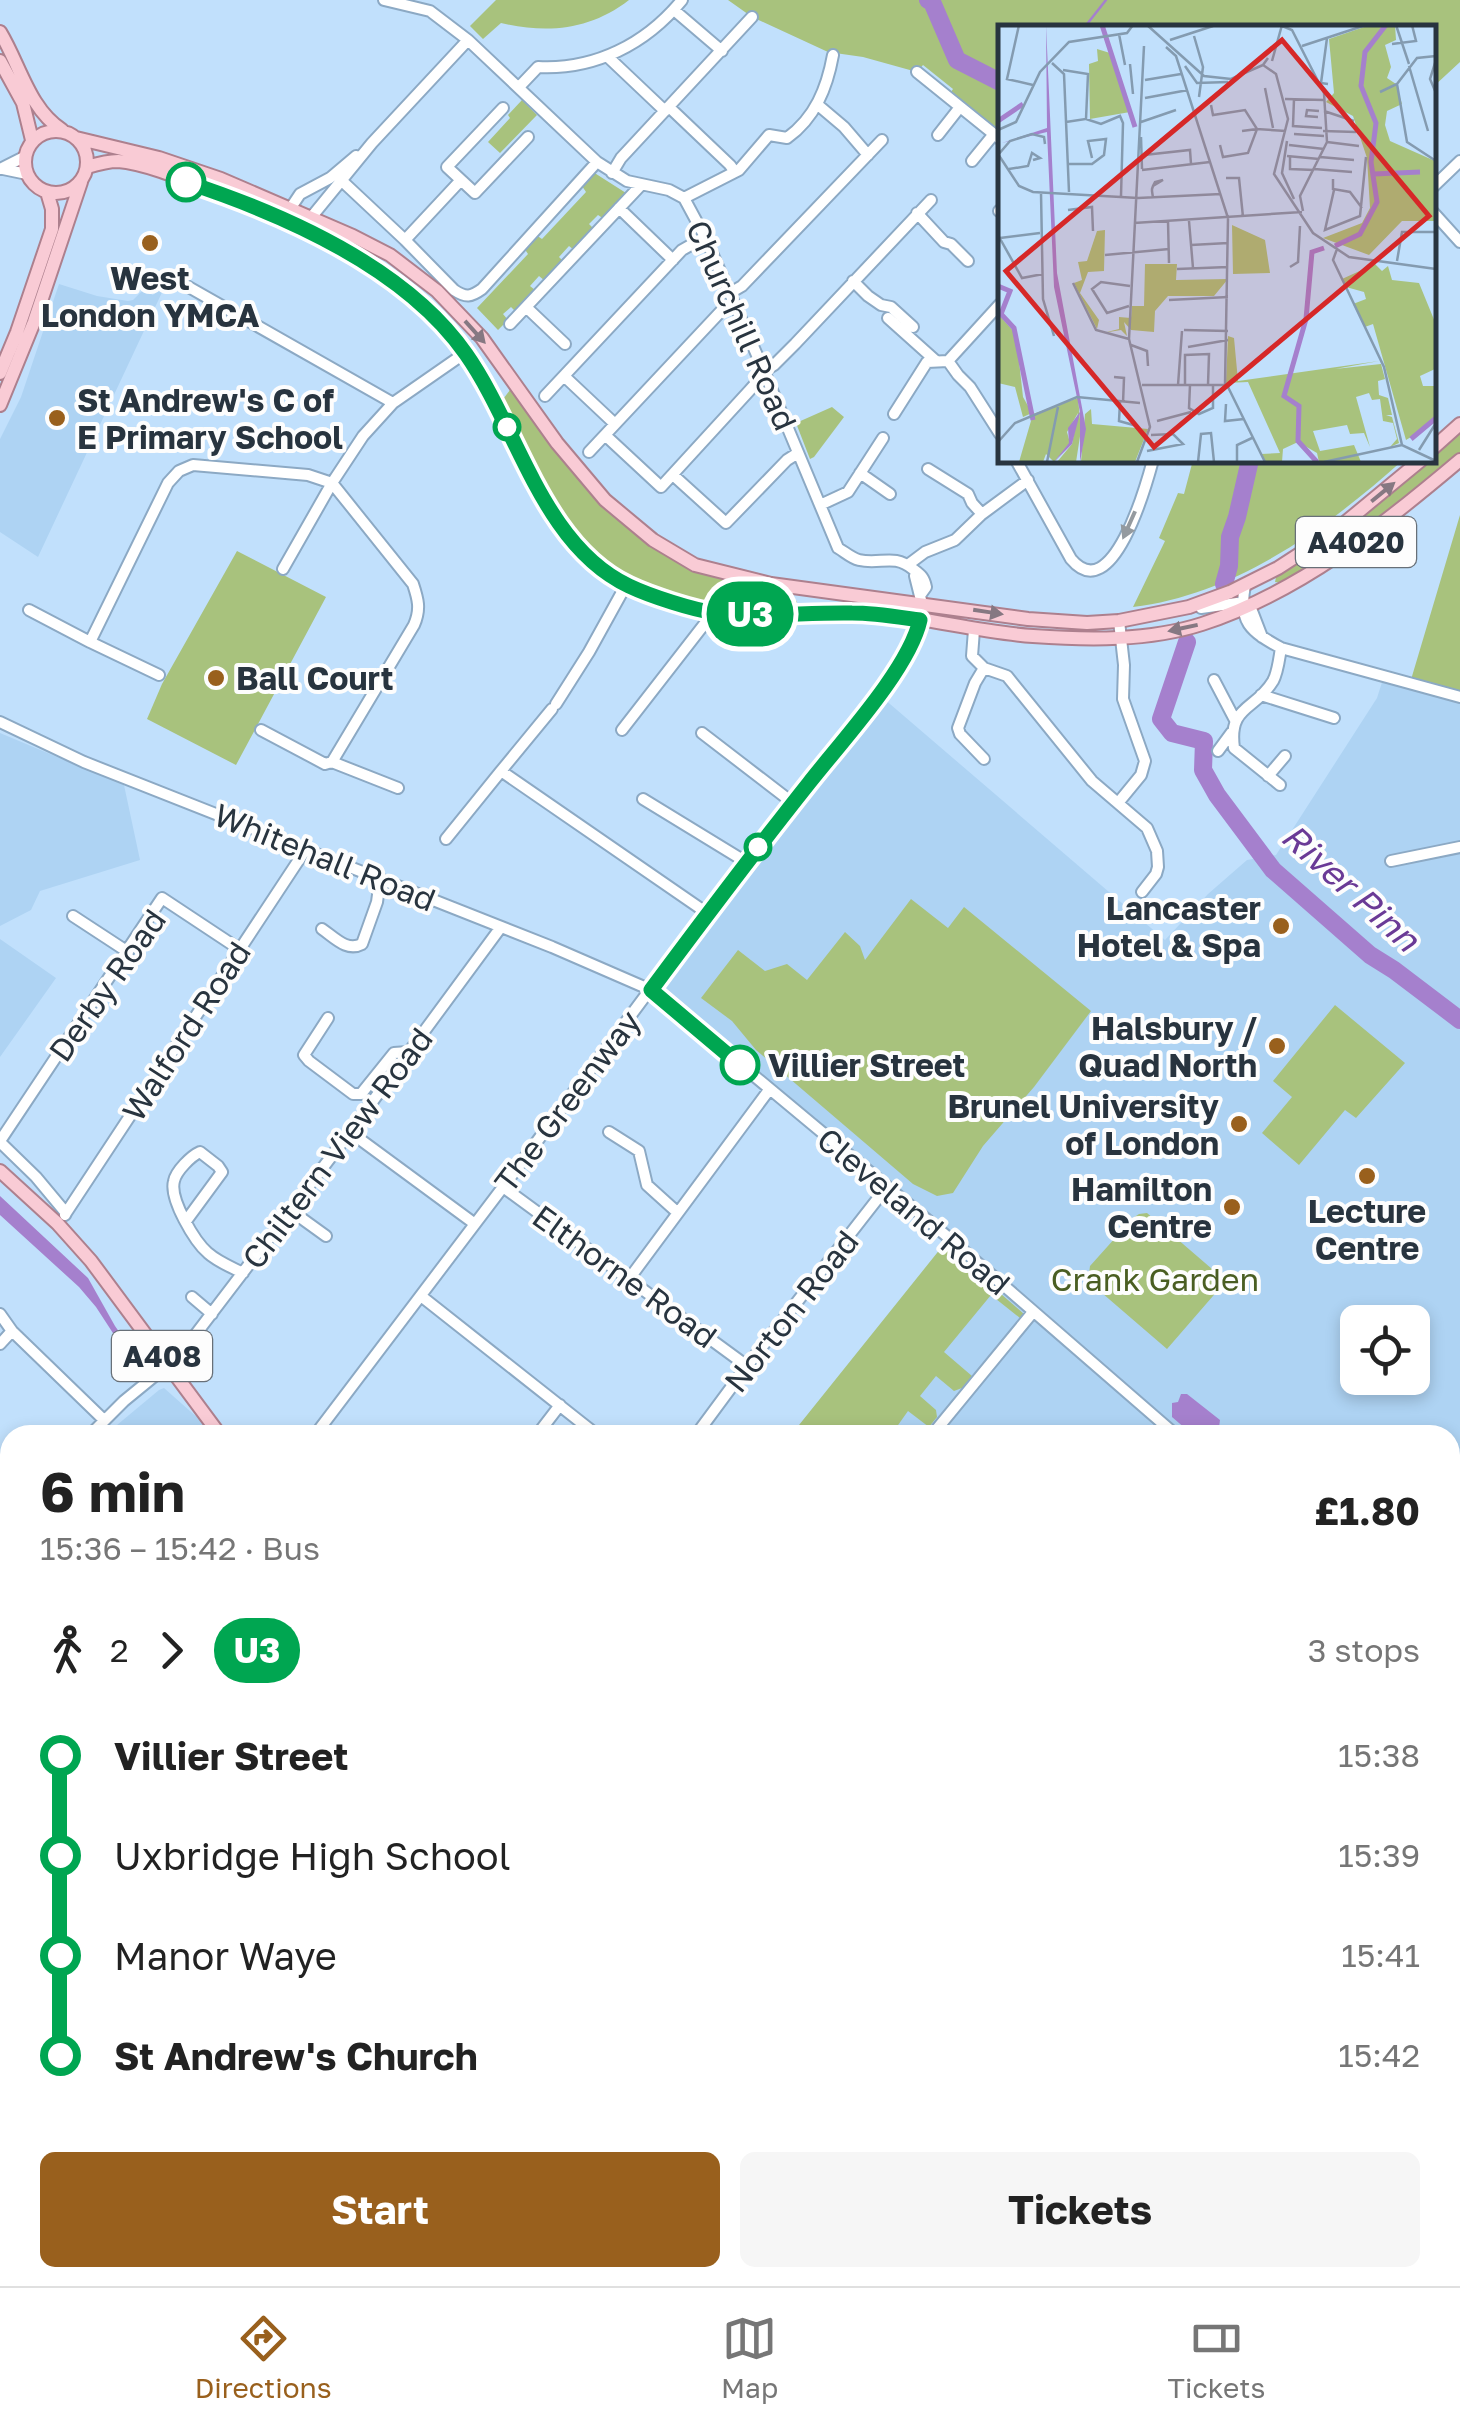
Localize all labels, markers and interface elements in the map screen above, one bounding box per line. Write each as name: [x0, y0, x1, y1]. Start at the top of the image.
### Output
inset map: [998, 25, 1435, 462]
unlabelled marker: [167, 163, 205, 201]
street label: Churchill Road: [679, 214, 805, 436]
marker: West London YMCA: [139, 232, 161, 254]
place label: West London YMCA: [41, 259, 260, 334]
one-way arrow: [464, 319, 486, 344]
place label: St Andrew's C of E Primary School: [77, 381, 343, 456]
marker: St Andrew's C of E Primary School: [46, 407, 68, 429]
unlabelled marker: [494, 414, 520, 440]
one-way arrow: [1370, 482, 1396, 503]
one-way arrow: [1121, 511, 1138, 540]
road number: A4020: [1296, 517, 1416, 567]
line badge: U3: [705, 582, 795, 646]
text: U3: [727, 593, 773, 635]
one-way arrow: [973, 605, 1004, 621]
one-way arrow: [1167, 620, 1198, 636]
place label: Ball Court: [236, 659, 393, 697]
marker: Ball Court: [205, 667, 227, 689]
street label: Whitehall Road: [209, 795, 441, 919]
water label: River Pinn: [1274, 814, 1429, 961]
unlabelled marker: [745, 834, 771, 860]
place label: Lancaster Hotel & Spa: [1077, 889, 1261, 964]
street label: Derby Road: [41, 902, 173, 1068]
marker: Lancaster Hotel & Spa: [1270, 915, 1292, 937]
street label: Walford Road: [114, 934, 258, 1128]
street label: The Greenway: [486, 1002, 648, 1199]
place label: Halsbury / Quad North: [1078, 1009, 1258, 1084]
street label: Chiltern View Road: [234, 1020, 440, 1276]
marker: Halsbury / Quad North: [1266, 1035, 1288, 1057]
marker: Villier Street: [721, 1046, 759, 1084]
place label: Villier Street: [768, 1046, 965, 1084]
place label: Brunel University of London: [948, 1087, 1219, 1162]
marker: Brunel University of London: [1228, 1113, 1250, 1135]
street label: Cleveland Road: [810, 1119, 1018, 1303]
marker: Lecture Centre: [1356, 1165, 1378, 1187]
place label: Hamilton Centre: [1071, 1170, 1212, 1245]
place label: Lecture Centre: [1308, 1192, 1426, 1267]
marker: Hamilton Centre: [1221, 1196, 1243, 1218]
street label: Elthorne Road: [526, 1197, 724, 1355]
street label: Norton Road: [716, 1223, 866, 1399]
park label: Crank Garden: [1051, 1260, 1259, 1298]
map controls: [1340, 1305, 1430, 1395]
button: locate: [1340, 1305, 1430, 1395]
road number: A408: [112, 1331, 212, 1381]
text: 6 min: [40, 1458, 185, 1524]
text: £1.80: [1314, 1488, 1420, 1533]
text: 15:36 – 15:42 · Bus: [40, 1529, 320, 1567]
icon: walk: [40, 1623, 95, 1678]
icon: forward: [144, 1623, 199, 1678]
text: U3: [234, 1629, 280, 1671]
text: 2: [110, 1631, 129, 1669]
text: 3 stops: [1308, 1631, 1420, 1669]
text: Villier Street: [114, 1733, 348, 1778]
text: 15:38: [1338, 1736, 1420, 1774]
text: Uxbridge High School: [114, 1833, 511, 1878]
text: 15:39: [1338, 1836, 1420, 1874]
text: Manor Waye: [114, 1933, 337, 1978]
text: 15:41: [1341, 1936, 1420, 1974]
text: St Andrew's Church: [114, 2033, 478, 2078]
text: 15:42: [1338, 2036, 1420, 2074]
button: Start: [40, 2152, 720, 2267]
button: Tickets: [740, 2152, 1420, 2267]
tab: Directions: [195, 2311, 332, 2404]
tab: Map: [721, 2311, 778, 2404]
tab: Tickets: [1168, 2311, 1265, 2404]

